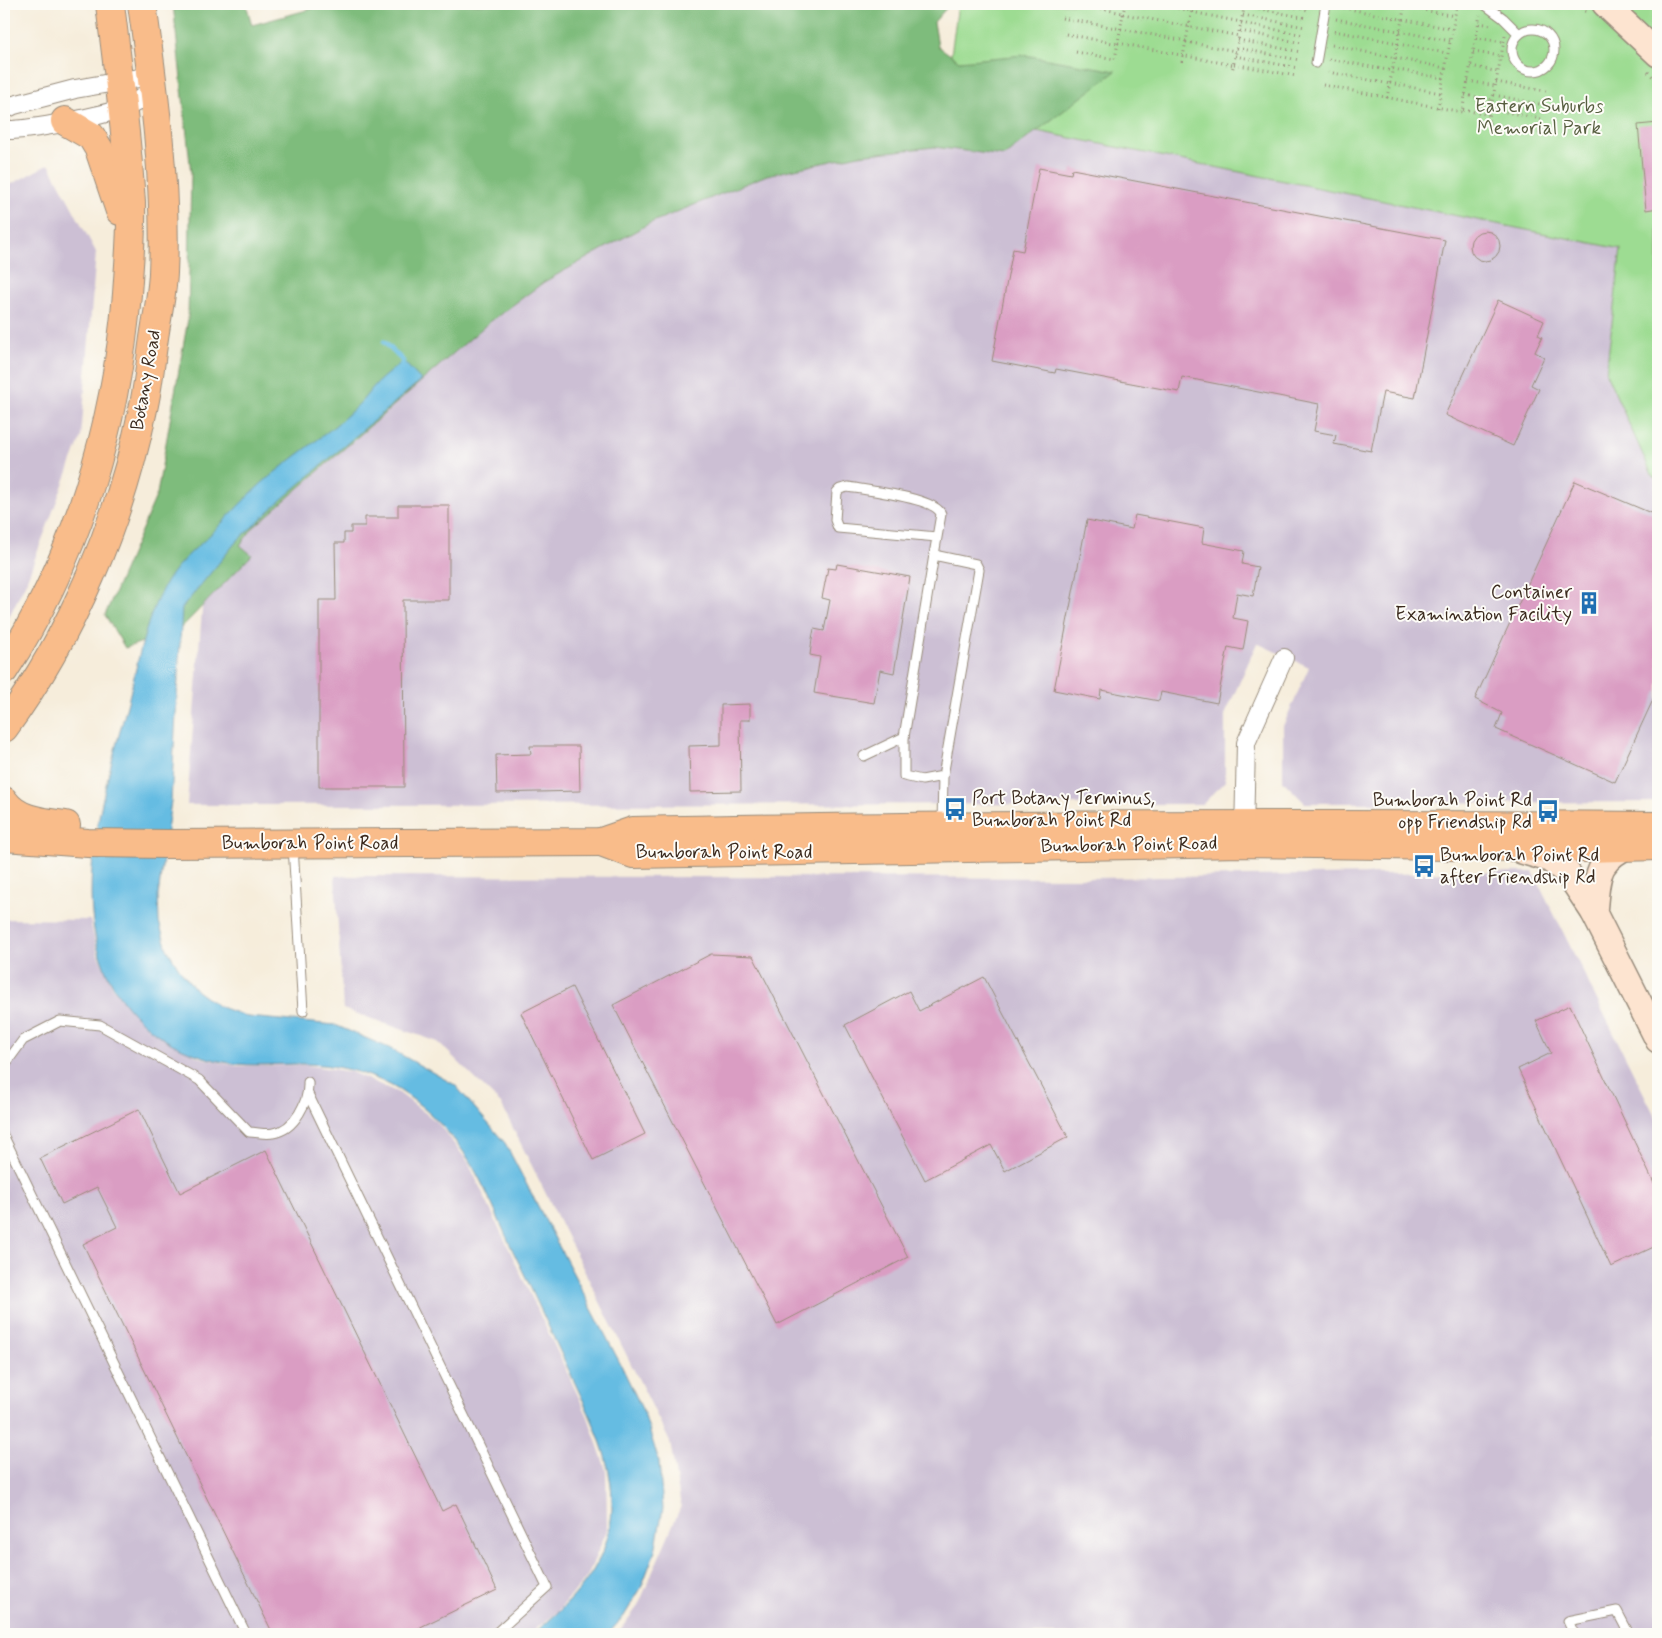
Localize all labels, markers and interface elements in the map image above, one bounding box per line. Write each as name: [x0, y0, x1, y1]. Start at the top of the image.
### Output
park label: Eastern Suburbs Memorial Park: [1475, 94, 1604, 141]
street label: Botany Road: [125, 328, 168, 432]
place label: Container Examination Facility: [1395, 580, 1572, 627]
building icon: Container Examination Facility: [1576, 590, 1602, 616]
place label: Port Botany Terminus, Bumborah Point Rd: [972, 786, 1155, 833]
place label: Bumborah Point Rd opp Friendship Rd: [1373, 788, 1532, 835]
bus stop icon: Port Botany Terminus, Bumborah Point Rd: [942, 796, 968, 822]
bus stop icon: Bumborah Point Rd opp Friendship Rd: [1535, 798, 1561, 824]
street label: Bumborah Point Road: [222, 831, 398, 856]
street label: Bumborah Point Road: [1040, 831, 1218, 859]
street label: Bumborah Point Road: [636, 840, 812, 865]
place label: Bumborah Point Rd after Friendship Rd: [1440, 843, 1599, 890]
bus stop icon: Bumborah Point Rd after Friendship Rd: [1411, 853, 1437, 879]

